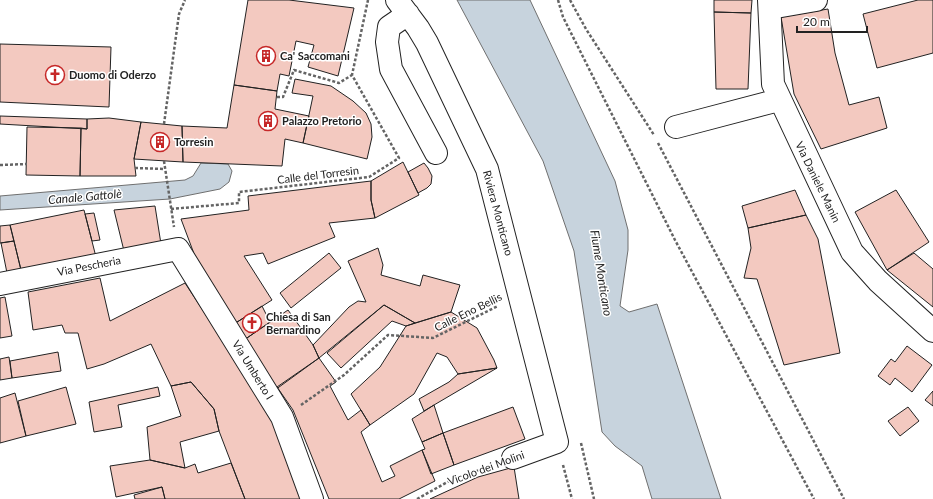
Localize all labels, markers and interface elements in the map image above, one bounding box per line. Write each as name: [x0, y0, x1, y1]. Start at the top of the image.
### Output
scale bar: [797, 8, 867, 34]
text: 20 m: [803, 14, 830, 29]
building icon: Ca' Saccomani: [255, 45, 277, 67]
place label: Ca' Saccomani: [280, 49, 350, 62]
church icon: Duomo di Oderzo: [44, 64, 66, 86]
place label: Duomo di Oderzo: [69, 68, 156, 81]
building icon: Palazzo Pretorio: [257, 110, 279, 132]
place label: Palazzo Pretorio: [282, 114, 362, 127]
building icon: Torresin: [149, 131, 171, 153]
place label: Torresin: [174, 135, 213, 148]
street label: Via Daniele Manin: [793, 139, 844, 224]
street label: Calle del Torresin: [276, 163, 360, 186]
street label: Riviera Monticano: [481, 169, 516, 257]
water label: Canale Gattolè: [47, 186, 123, 207]
water label: Fiume Monticano: [587, 229, 616, 317]
street label: Via Pescheria: [56, 253, 122, 278]
street label: Calle Eno Bellis: [432, 290, 504, 333]
place label: Chiesa di San Bernardino: [266, 310, 331, 336]
church icon: Chiesa di San Bernardino: [241, 312, 263, 334]
street label: Via Umberto I: [230, 338, 277, 402]
street label: Vicolo dei Molini: [446, 447, 526, 487]

